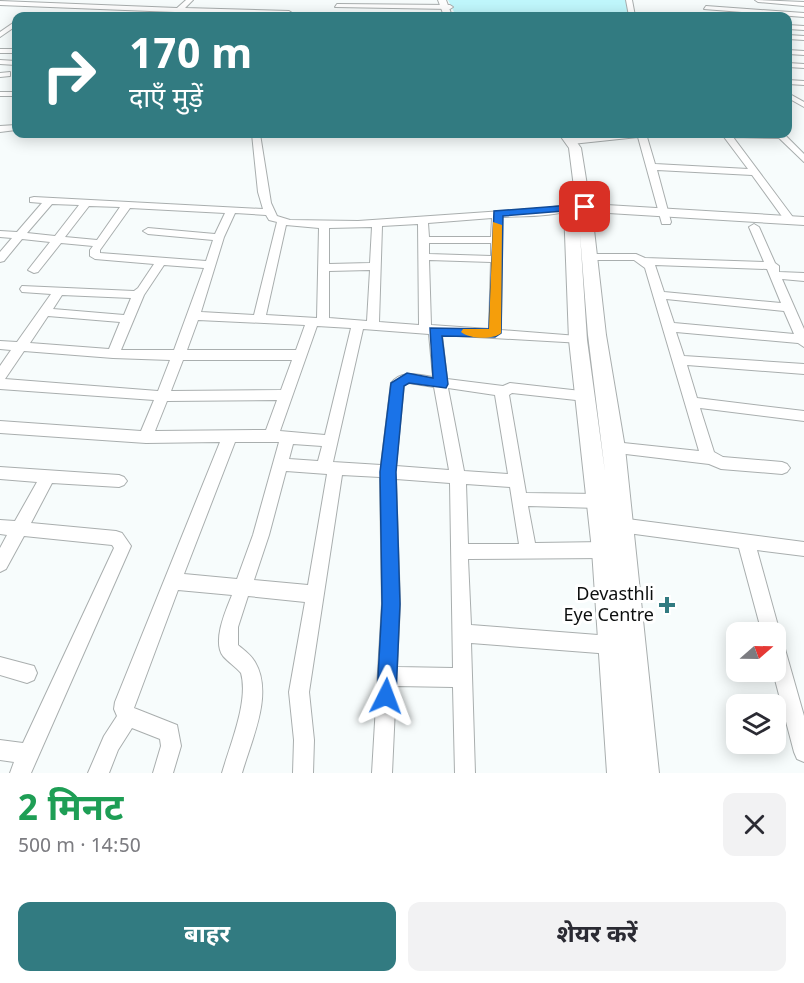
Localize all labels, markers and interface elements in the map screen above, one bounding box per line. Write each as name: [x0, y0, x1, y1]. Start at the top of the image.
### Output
text: 170 m: [129, 30, 252, 85]
icon: right: [30, 36, 108, 114]
text: दाएँ मुड़ें: [129, 83, 203, 118]
pin: [559, 181, 610, 232]
icon: arrive: [568, 190, 601, 223]
place label: Devasthli Eye Centre: [564, 584, 654, 628]
marker: Devasthli Eye Centre: [658, 596, 676, 614]
north arrow: [726, 622, 786, 682]
map controls: [726, 622, 786, 754]
position arrow: [354, 664, 418, 728]
button: layers: [726, 694, 786, 754]
text: 2 मिनट: [18, 788, 123, 835]
button: close: [723, 793, 786, 856]
text: 500 m · 14:50: [18, 834, 141, 860]
button: बाहर: [18, 902, 396, 971]
button: शेयर करें: [408, 902, 786, 971]

